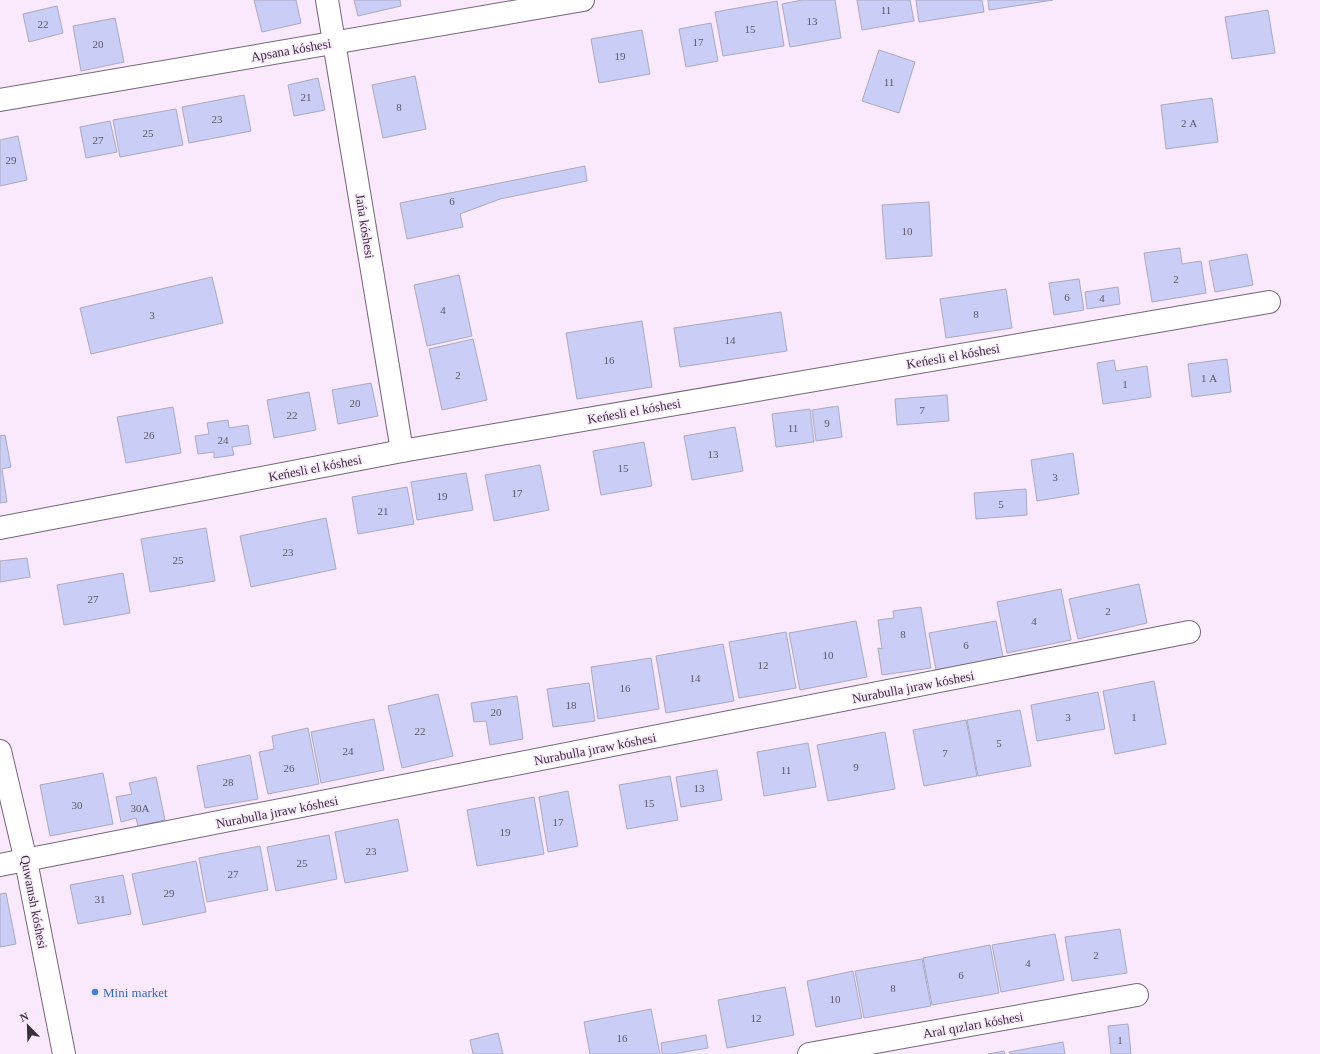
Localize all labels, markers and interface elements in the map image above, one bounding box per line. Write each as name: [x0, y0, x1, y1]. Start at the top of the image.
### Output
house number: 11: [881, 4, 891, 16]
house number: 13: [807, 15, 818, 27]
house number: 22: [38, 18, 49, 30]
house number: 15: [745, 23, 756, 35]
street label: Apsana kóshesi: [250, 35, 333, 64]
house number: 17: [693, 36, 704, 48]
house number: 20: [93, 38, 104, 50]
house number: 19: [615, 50, 626, 62]
house number: 11: [884, 76, 894, 88]
house number: 21: [301, 91, 312, 103]
house number: 8: [396, 101, 402, 113]
house number: 23: [212, 113, 223, 125]
house number: 2 А: [1181, 117, 1197, 129]
house number: 25: [143, 127, 154, 139]
house number: 27: [93, 134, 104, 146]
house number: 29: [6, 154, 17, 166]
street label: Jańa kóshesi: [352, 193, 378, 260]
house number: 6: [449, 195, 455, 207]
house number: 10: [902, 225, 913, 237]
house number: 2: [1173, 273, 1179, 285]
house number: 6: [1064, 291, 1070, 303]
house number: 4: [1099, 292, 1105, 304]
house number: 4: [440, 304, 446, 316]
house number: 8: [973, 308, 979, 320]
house number: 3: [149, 309, 155, 321]
house number: 14: [725, 334, 736, 346]
street label: Keńesli el kóshesi: [905, 340, 1001, 372]
house number: 16: [604, 354, 615, 366]
house number: 2: [455, 369, 461, 381]
house number: 1 А: [1201, 372, 1217, 384]
house number: 1: [1122, 378, 1128, 390]
street label: Keńesli el kóshesi: [586, 395, 682, 427]
house number: 20: [350, 397, 361, 409]
house number: 7: [919, 404, 925, 416]
house number: 22: [287, 409, 298, 421]
house number: 9: [824, 417, 830, 429]
house number: 11: [788, 422, 798, 434]
house number: 26: [144, 429, 155, 441]
house number: 24: [218, 434, 229, 446]
house number: 13: [708, 448, 719, 460]
street label: Keńesli el kóshesi: [267, 452, 363, 484]
house number: 15: [618, 462, 629, 474]
house number: 3: [1052, 471, 1058, 483]
house number: 17: [512, 487, 523, 499]
house number: 19: [437, 490, 448, 502]
house number: 5: [998, 498, 1004, 510]
house number: 21: [378, 505, 389, 517]
house number: 23: [283, 546, 294, 558]
house number: 25: [173, 554, 184, 566]
house number: 27: [88, 593, 99, 605]
house number: 2: [1105, 605, 1111, 617]
house number: 4: [1031, 615, 1037, 627]
house number: 8: [900, 628, 906, 640]
house number: 6: [963, 639, 969, 651]
house number: 10: [823, 649, 834, 661]
house number: 12: [758, 659, 769, 671]
street label: Nurabulla jıraw kóshesi: [851, 668, 976, 706]
house number: 14: [690, 672, 701, 684]
house number: 16: [620, 682, 631, 694]
house number: 18: [566, 699, 577, 711]
house number: 20: [491, 706, 502, 718]
house number: 3: [1065, 711, 1071, 723]
house number: 1: [1131, 711, 1137, 723]
house number: 22: [415, 725, 426, 737]
street label: Nurabulla jıraw kóshesi: [533, 730, 658, 768]
house number: 5: [996, 737, 1002, 749]
house number: 24: [343, 745, 354, 757]
house number: 7: [942, 747, 948, 759]
house number: 9: [853, 761, 859, 773]
house number: 26: [284, 762, 295, 774]
house number: 11: [781, 764, 791, 776]
house number: 28: [223, 776, 234, 788]
house number: 13: [694, 782, 705, 794]
street label: Nurabulla jıraw kóshesi: [215, 793, 340, 831]
house number: 15: [644, 797, 655, 809]
house number: 30: [72, 799, 83, 811]
house number: 30А: [131, 802, 150, 814]
house number: 17: [553, 816, 564, 828]
house number: 19: [500, 826, 511, 838]
house number: 23: [366, 845, 377, 857]
street label: Quwanısh kóshesi: [18, 854, 50, 950]
house number: 25: [297, 857, 308, 869]
house number: 27: [228, 868, 239, 880]
house number: 29: [164, 887, 175, 899]
house number: 31: [95, 893, 106, 905]
house number: 2: [1093, 949, 1099, 961]
house number: 4: [1025, 957, 1031, 969]
house number: 6: [958, 969, 964, 981]
house number: 8: [890, 982, 896, 994]
place label: Mini market: [103, 985, 168, 1000]
marker: Mini market: [90, 987, 100, 997]
house number: 10: [830, 993, 841, 1005]
north arrow: [8, 1006, 48, 1046]
street label: Aral qızları kóshesi: [922, 1009, 1025, 1041]
text: N: [18, 1010, 30, 1024]
house number: 12: [751, 1012, 762, 1024]
house number: 16: [617, 1032, 628, 1044]
house number: 1: [1117, 1034, 1123, 1046]

